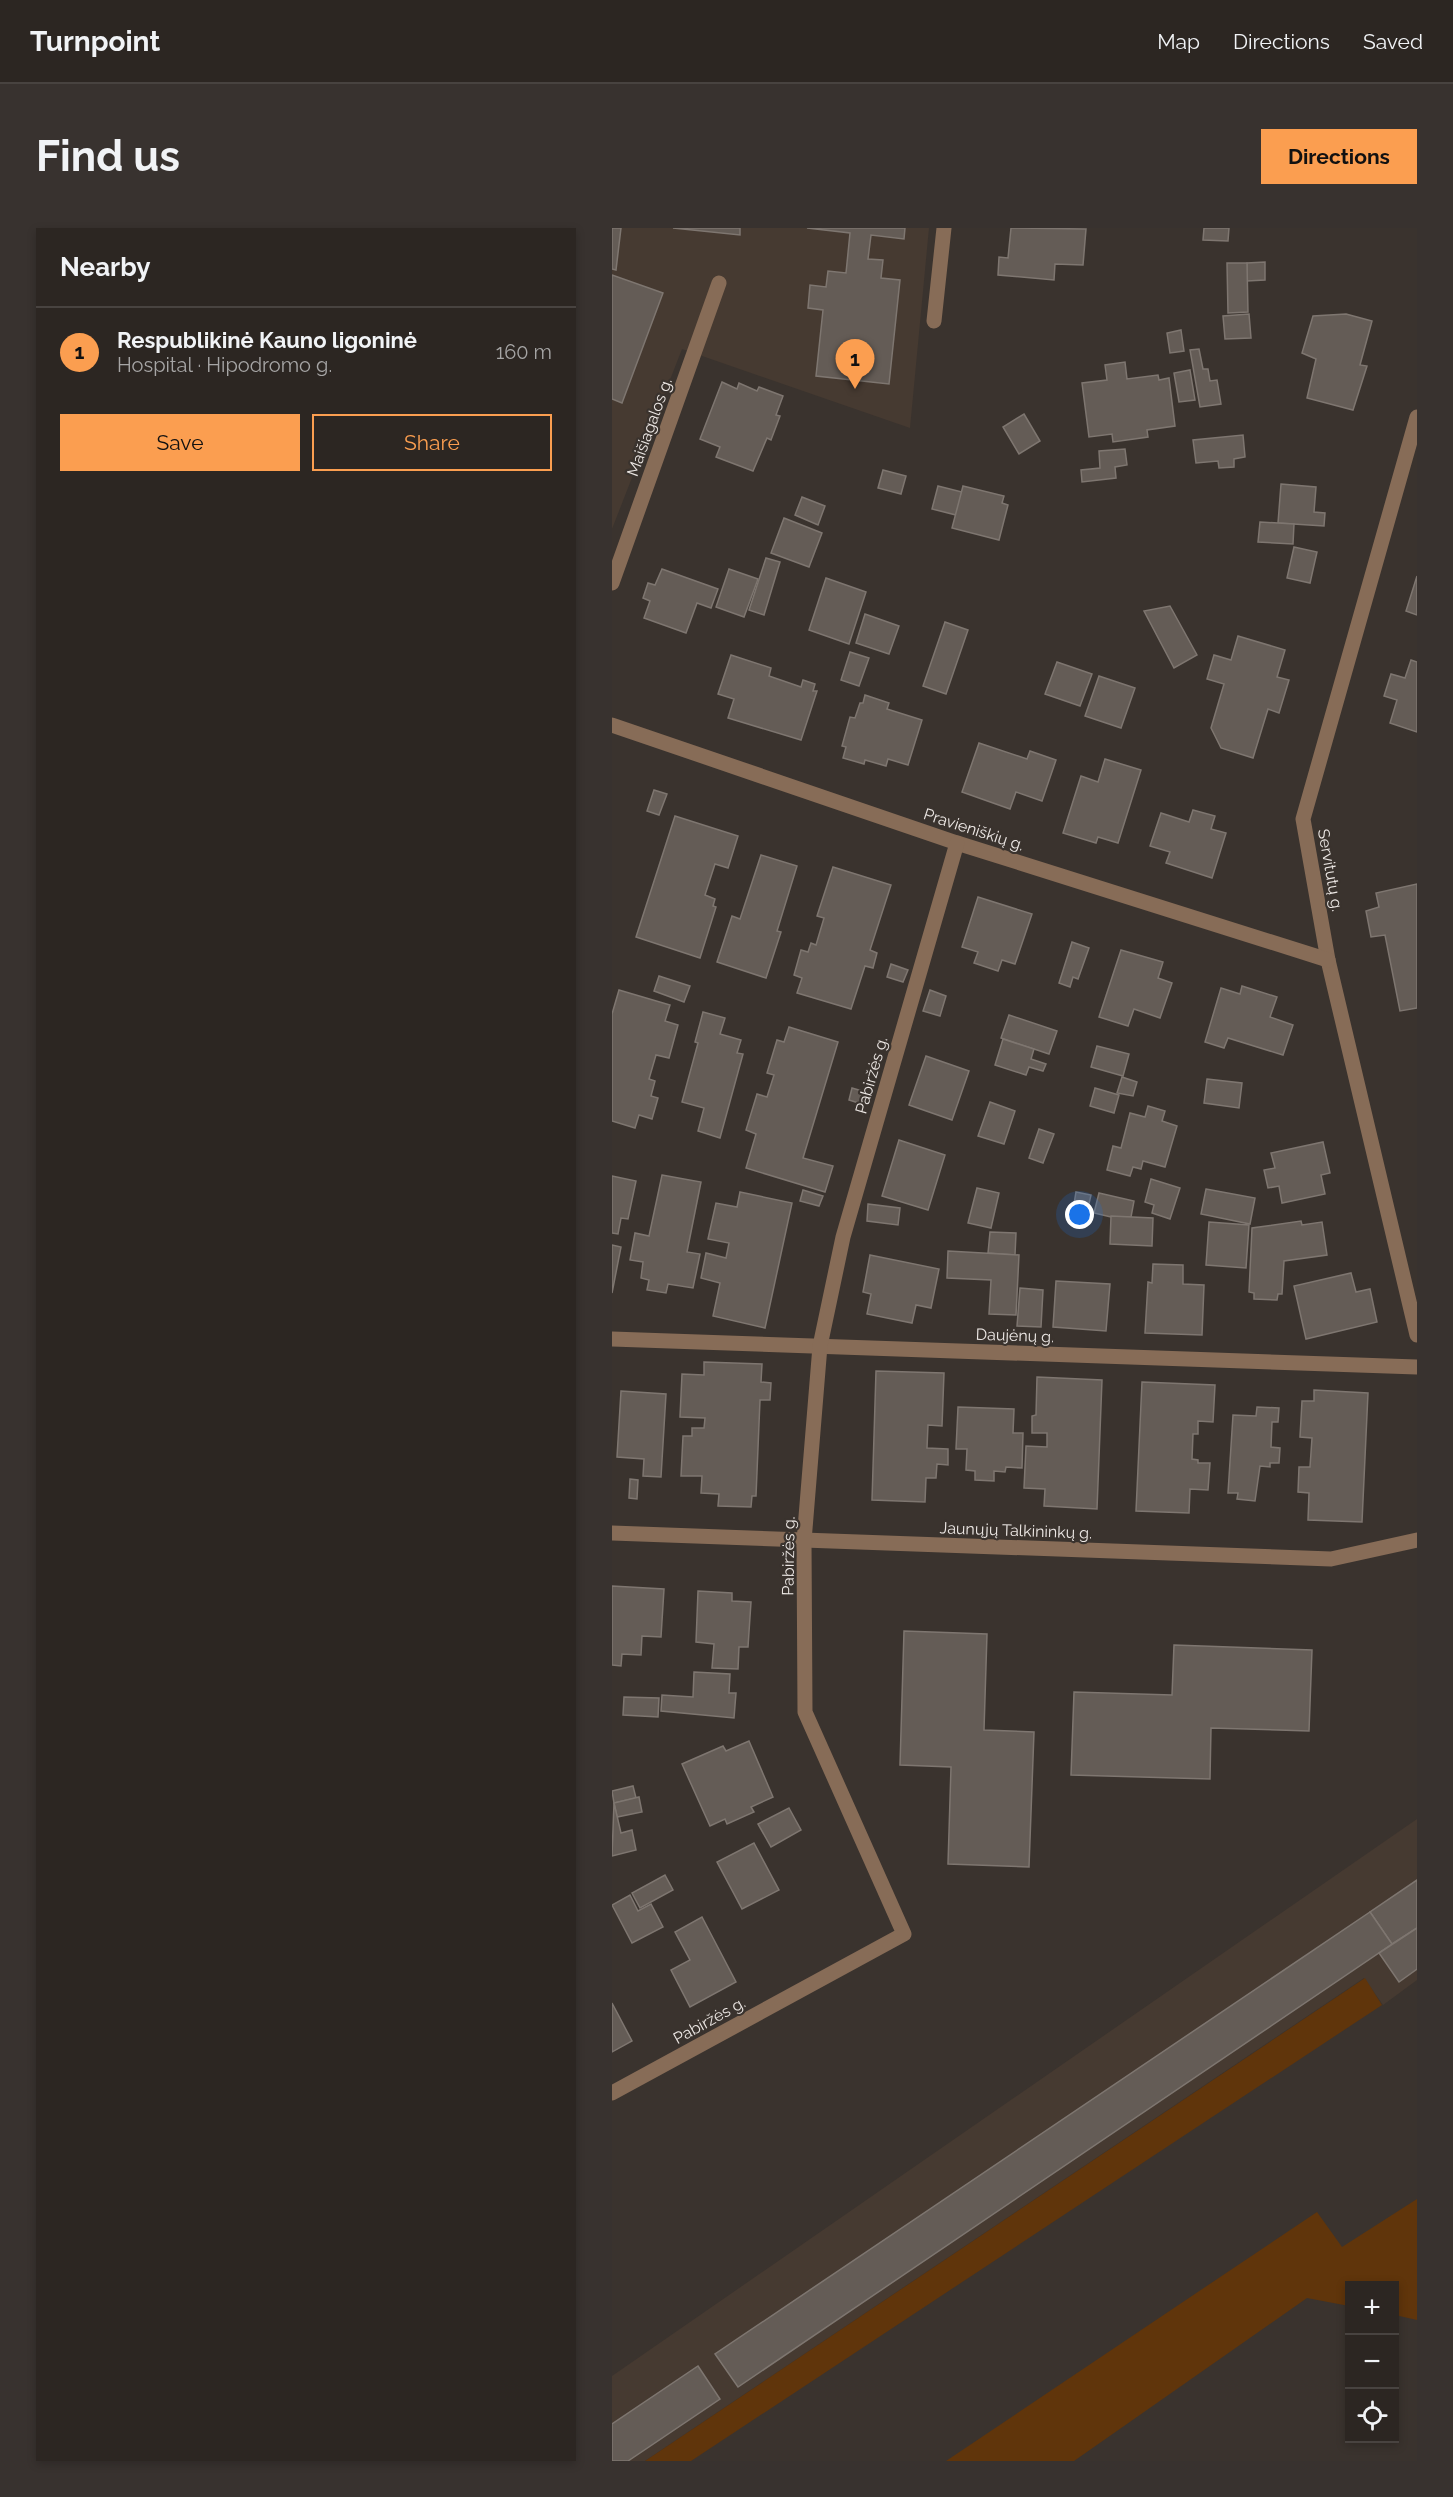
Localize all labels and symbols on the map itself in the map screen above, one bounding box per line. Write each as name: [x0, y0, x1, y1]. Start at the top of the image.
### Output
pin: 1: [836, 340, 874, 389]
street label: Maišiagalos g.: [623, 375, 676, 479]
street label: Pravieniškių g.: [921, 804, 1026, 855]
street label: Servitutų g.: [1314, 827, 1347, 913]
street label: Pabiržės g.: [851, 1034, 892, 1116]
your location: [1065, 1200, 1094, 1229]
street label: Daujėnų g.: [975, 1325, 1055, 1346]
street label: Pabiržės g.: [778, 1516, 799, 1596]
street label: Jaunųjų Talkininkų g.: [939, 1518, 1093, 1543]
street label: Pabiržės g.: [670, 1993, 749, 2048]

